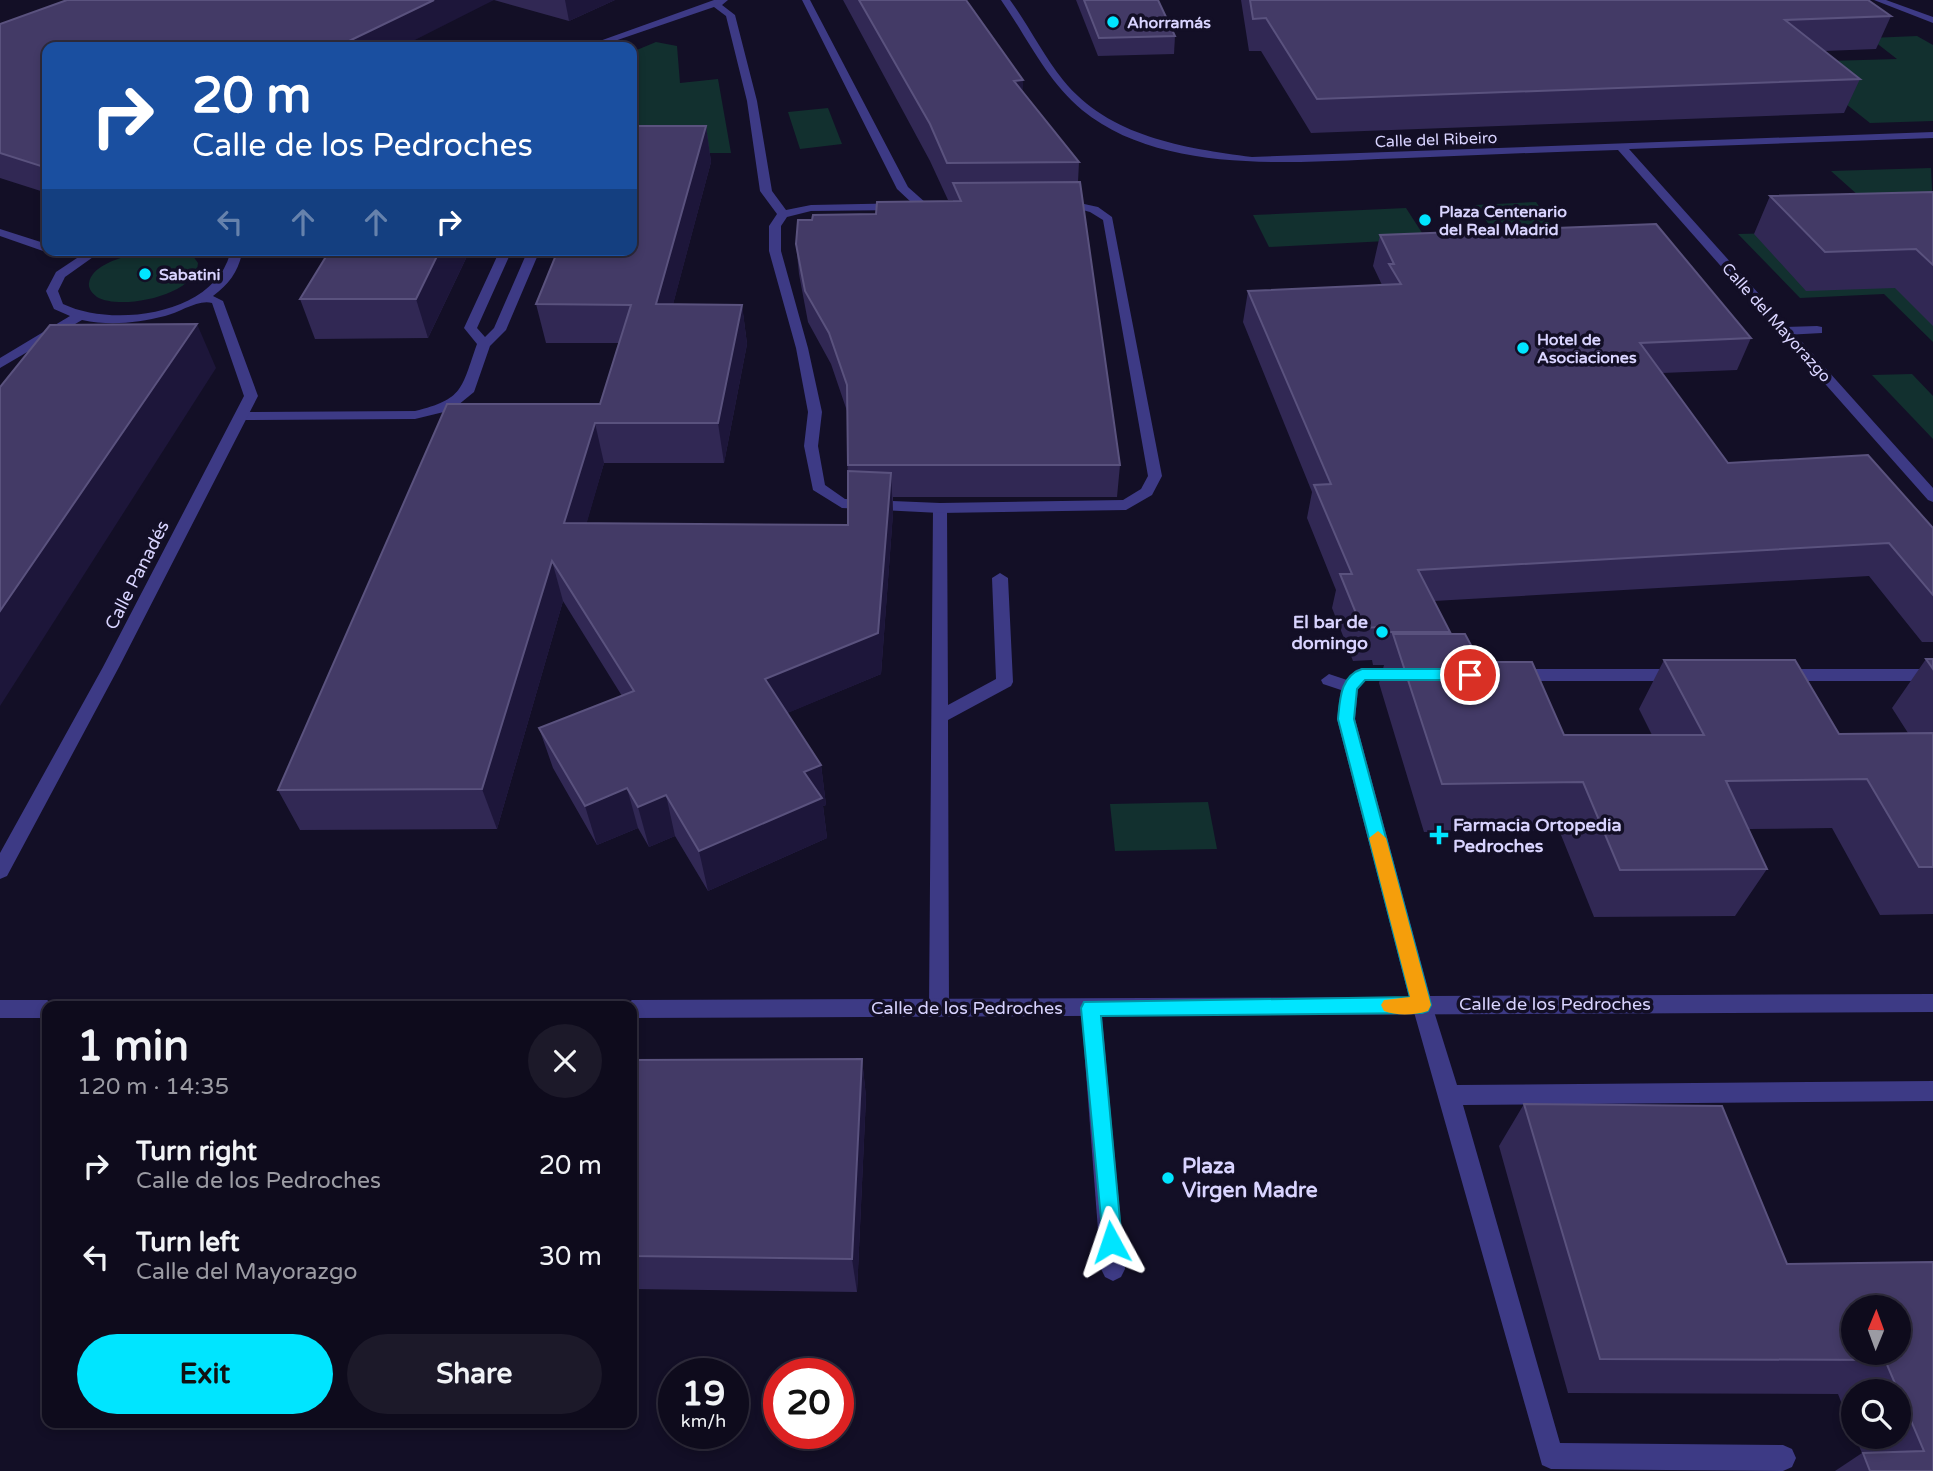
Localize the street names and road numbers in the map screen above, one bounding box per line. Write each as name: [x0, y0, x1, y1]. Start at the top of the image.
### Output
street label: Calle del Ribeiro: [1374, 128, 1498, 152]
street label: Calle del Mayorazgo: [1717, 259, 1835, 387]
street label: Calle Panadés: [100, 517, 174, 633]
street label: Calle de los Pedroches: [1459, 993, 1651, 1015]
street label: Calle de los Pedroches: [871, 997, 1063, 1019]

